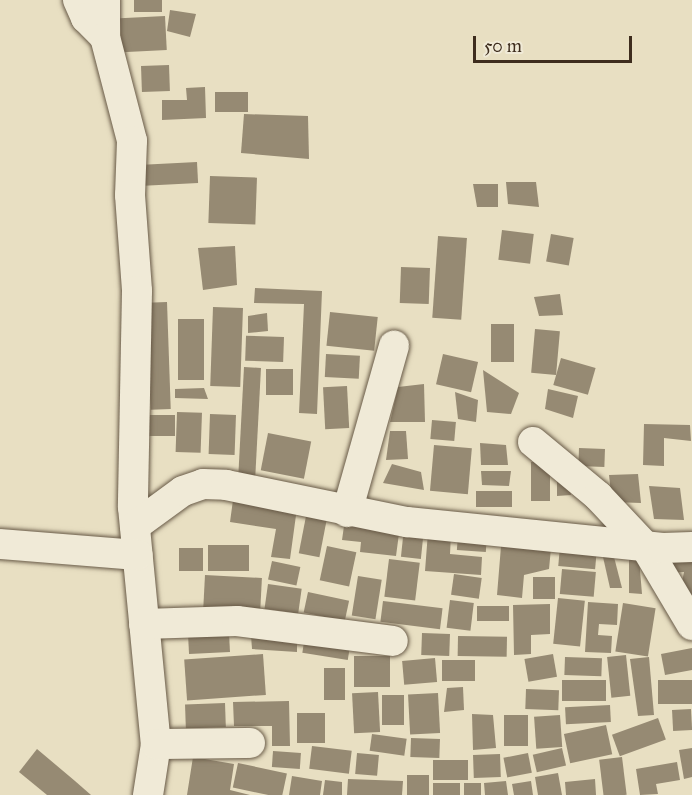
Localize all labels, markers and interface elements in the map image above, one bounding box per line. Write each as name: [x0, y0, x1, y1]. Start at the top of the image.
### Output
scale bar: [476, 24, 635, 62]
text: 50 m: [484, 35, 522, 57]

